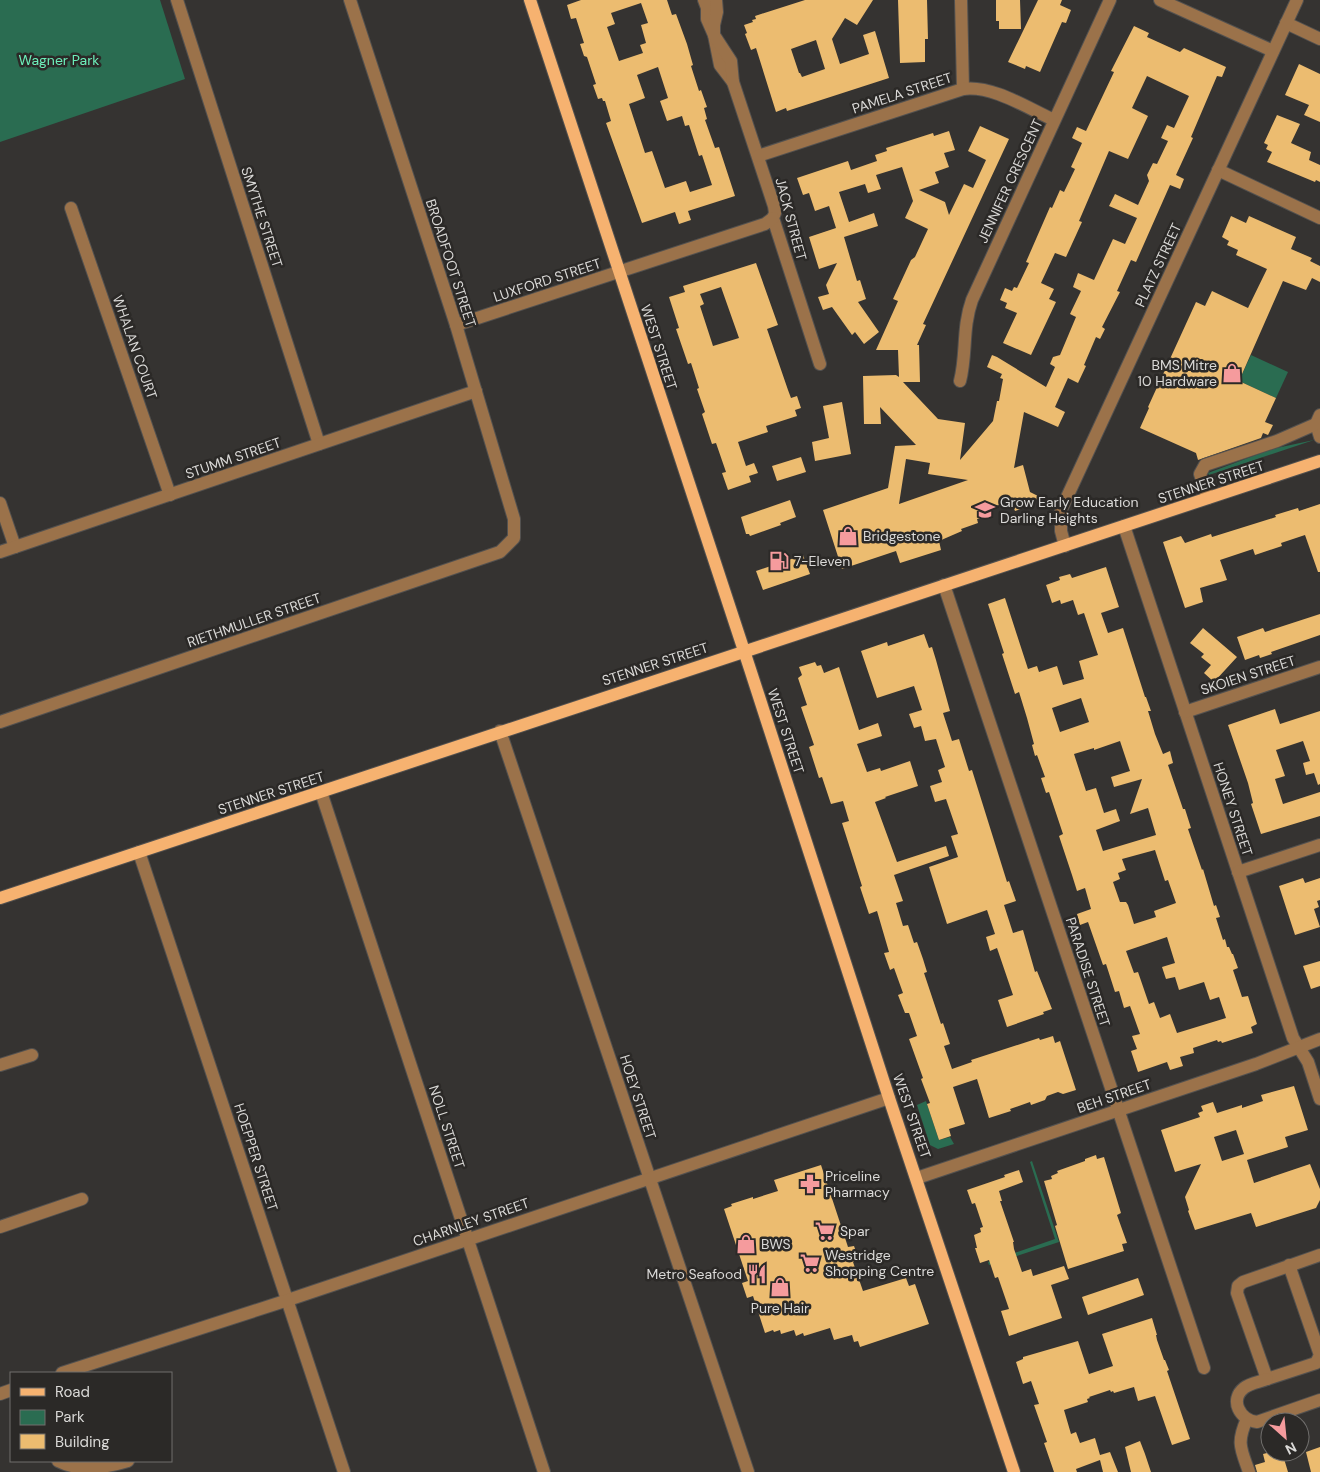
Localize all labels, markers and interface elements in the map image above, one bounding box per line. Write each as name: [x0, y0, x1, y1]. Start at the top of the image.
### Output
park label: Wagner Park: [19, 51, 99, 69]
street label: PAMELA STREET: [850, 68, 954, 118]
street label: JENNIFER CRESCENT: [973, 116, 1047, 246]
street label: SMYTHE STREET: [237, 164, 287, 270]
street label: JACK STREET: [771, 176, 811, 263]
street label: BROADFOOT STREET: [422, 197, 480, 330]
street label: PLATZ STREET: [1131, 220, 1185, 310]
street label: LUXFORD STREET: [491, 254, 603, 306]
street label: WHALAN COURT: [109, 293, 161, 401]
street label: WEST STREET: [637, 302, 681, 392]
place label: BMS Mitre 10 Hardware: [1138, 356, 1217, 390]
shop icon: BMS Mitre 10 Hardware: [1221, 362, 1243, 384]
street label: STUMM STREET: [183, 433, 283, 483]
street label: STENNER STREET: [1156, 456, 1267, 508]
place label: Grow Early Education Darling Heights: [1000, 493, 1139, 527]
school or university icon: Grow Early Education Darling Heights: [974, 499, 996, 521]
shop icon: Bridgestone: [837, 525, 859, 547]
place label: Bridgestone: [863, 527, 941, 545]
fuel station icon: 7-Eleven: [768, 550, 790, 572]
place label: 7-Eleven: [794, 552, 850, 570]
street label: RIETHMULLER STREET: [185, 589, 323, 651]
street label: STENNER STREET: [600, 638, 711, 690]
street label: SKOIEN STREET: [1198, 651, 1298, 699]
street label: WEST STREET: [764, 686, 808, 776]
street label: HONEY STREET: [1209, 760, 1257, 858]
street label: STENNER STREET: [216, 767, 327, 819]
street label: PARADISE STREET: [1062, 915, 1114, 1029]
street label: HOEY STREET: [616, 1052, 660, 1142]
street label: WEST STREET: [889, 1071, 935, 1161]
street label: BEH STREET: [1075, 1075, 1154, 1117]
street label: NOLL STREET: [425, 1083, 469, 1171]
street label: HOEPPER STREET: [230, 1101, 282, 1213]
place label: Priceline Pharmacy: [825, 1167, 890, 1201]
pharmacy icon: Priceline Pharmacy: [799, 1173, 821, 1195]
street label: CHARNLEY STREET: [411, 1194, 532, 1250]
supermarket icon: Spar: [814, 1220, 836, 1242]
place label: Spar: [840, 1222, 870, 1240]
shop icon: BWS: [735, 1233, 757, 1255]
place label: BWS: [761, 1235, 791, 1253]
place label: Westridge Shopping Centre: [825, 1246, 934, 1280]
supermarket icon: Westridge Shopping Centre: [799, 1252, 821, 1274]
restaurant icon: Metro Seafood: [746, 1263, 768, 1285]
place label: Metro Seafood: [647, 1265, 742, 1283]
shop icon: Pure Hair: [769, 1276, 791, 1298]
place label: Pure Hair: [751, 1299, 809, 1317]
legend: [10, 1372, 172, 1462]
text: Road: [55, 1382, 90, 1402]
text: Park: [55, 1407, 85, 1427]
north arrow: [1260, 1412, 1310, 1462]
text: Building: [55, 1432, 110, 1452]
text: N: [1282, 1438, 1300, 1459]

